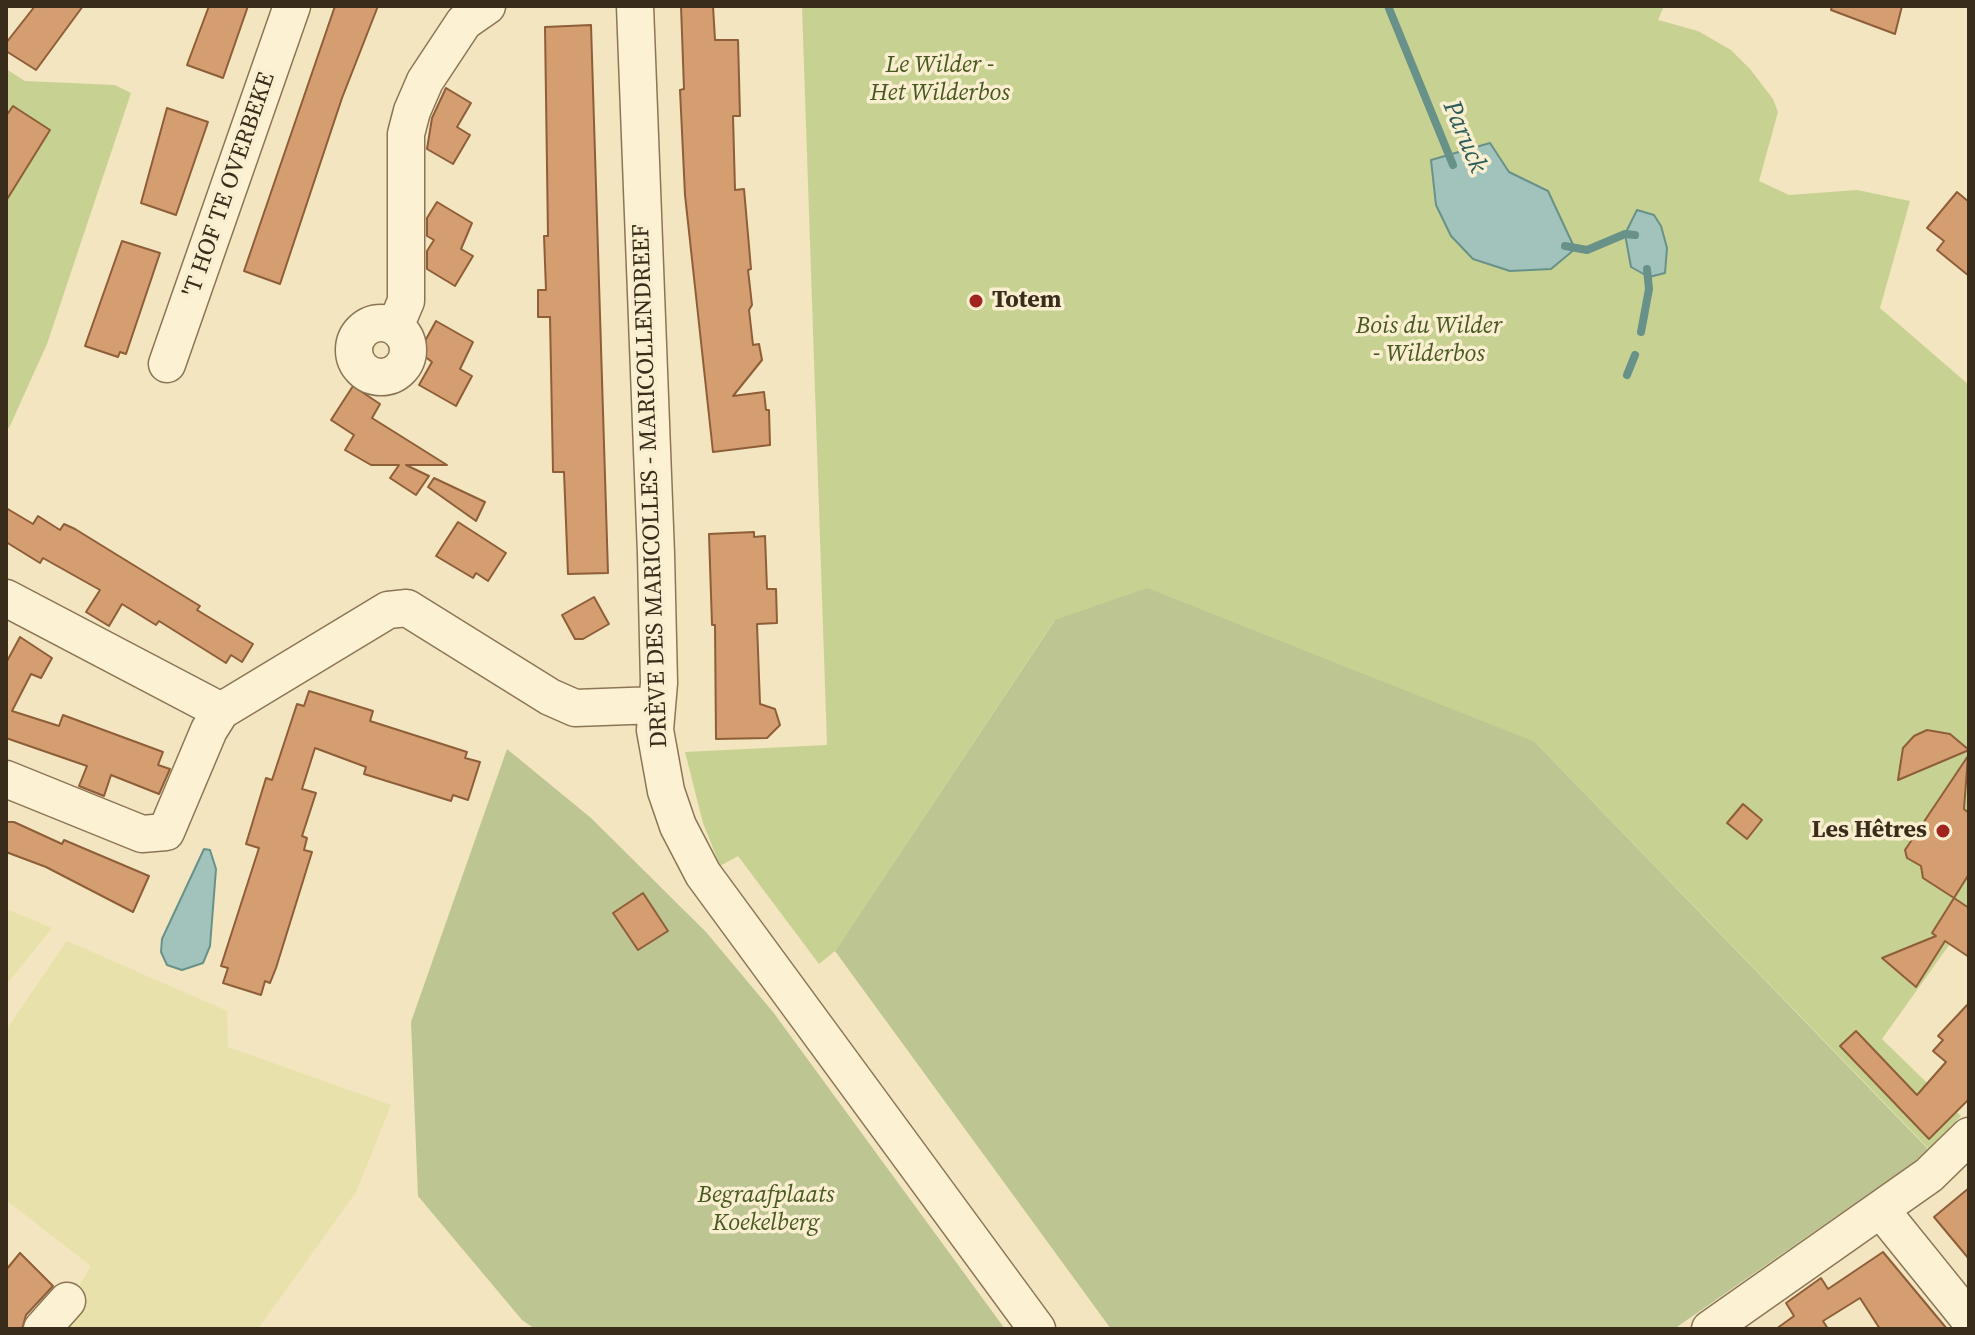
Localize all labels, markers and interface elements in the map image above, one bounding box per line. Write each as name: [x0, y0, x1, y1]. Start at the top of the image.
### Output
park label: Le Wilder - Het Wilderbos: [870, 52, 1010, 108]
street label: 'T HOF TE OVERBEKE: [178, 69, 282, 301]
water label: Paruck: [1435, 96, 1493, 178]
street label: DRÈVE DES MARICOLLES - MARICOLLENDREEF: [627, 224, 675, 748]
place label: Totem: [992, 287, 1062, 315]
marker: Totem: [967, 292, 985, 310]
park label: Bois du Wilder - Wilderbos: [1356, 313, 1502, 369]
place label: Les Hêtres: [1812, 817, 1927, 845]
marker: Les Hêtres: [1934, 822, 1952, 840]
park label: Begraafplaats Koekelberg: [698, 1182, 834, 1238]

